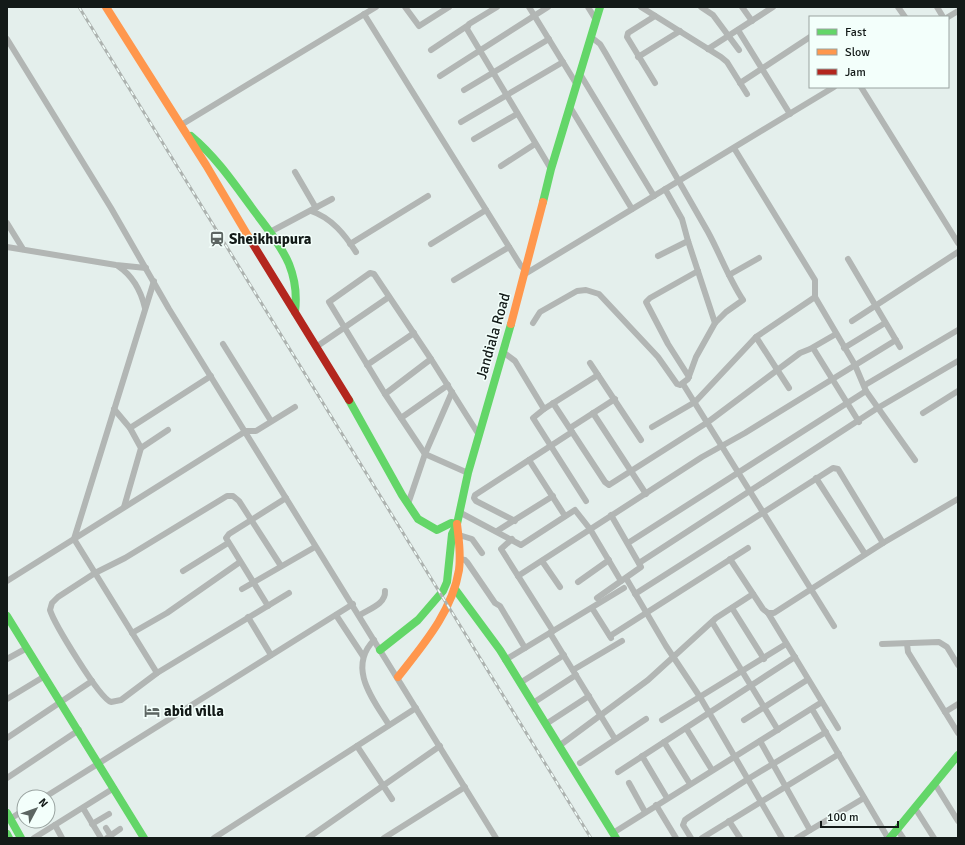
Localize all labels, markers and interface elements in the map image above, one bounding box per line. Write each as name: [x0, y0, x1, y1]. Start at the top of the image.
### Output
legend: [809, 16, 949, 88]
text: Fast: [845, 25, 866, 40]
text: Slow: [845, 45, 870, 60]
text: Jam: [845, 65, 866, 80]
station icon: Sheikhupura: [208, 230, 226, 248]
place label: Sheikhupura: [229, 230, 312, 248]
street label: Jandiala Road: [472, 291, 514, 381]
hotel icon: abid villa: [143, 702, 161, 720]
place label: abid villa: [164, 702, 224, 720]
north arrow: [16, 789, 56, 829]
text: N: [36, 796, 51, 810]
scale bar: [821, 803, 898, 829]
text: 100 m: [827, 810, 859, 825]

